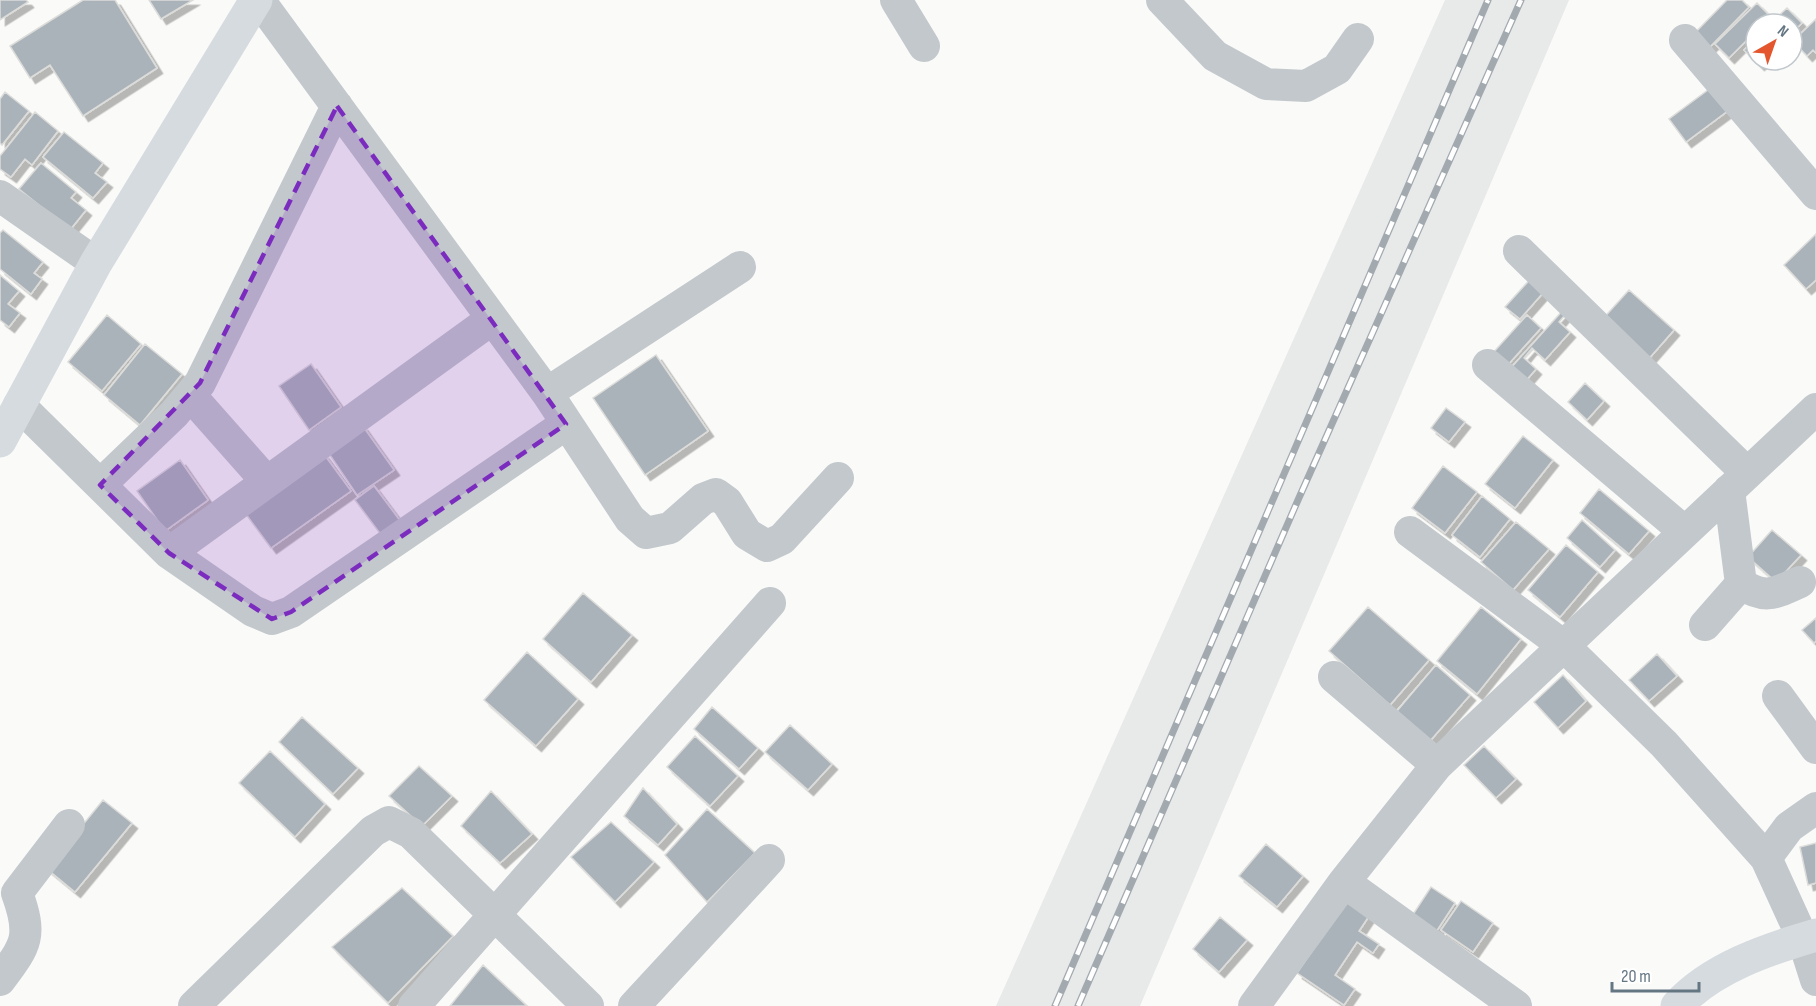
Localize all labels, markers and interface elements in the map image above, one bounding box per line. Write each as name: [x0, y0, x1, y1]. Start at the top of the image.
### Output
north arrow: [1744, 12, 1804, 72]
text: N: [1773, 22, 1792, 42]
scale bar: [1612, 955, 1699, 993]
text: 20 m: [1621, 966, 1651, 987]

